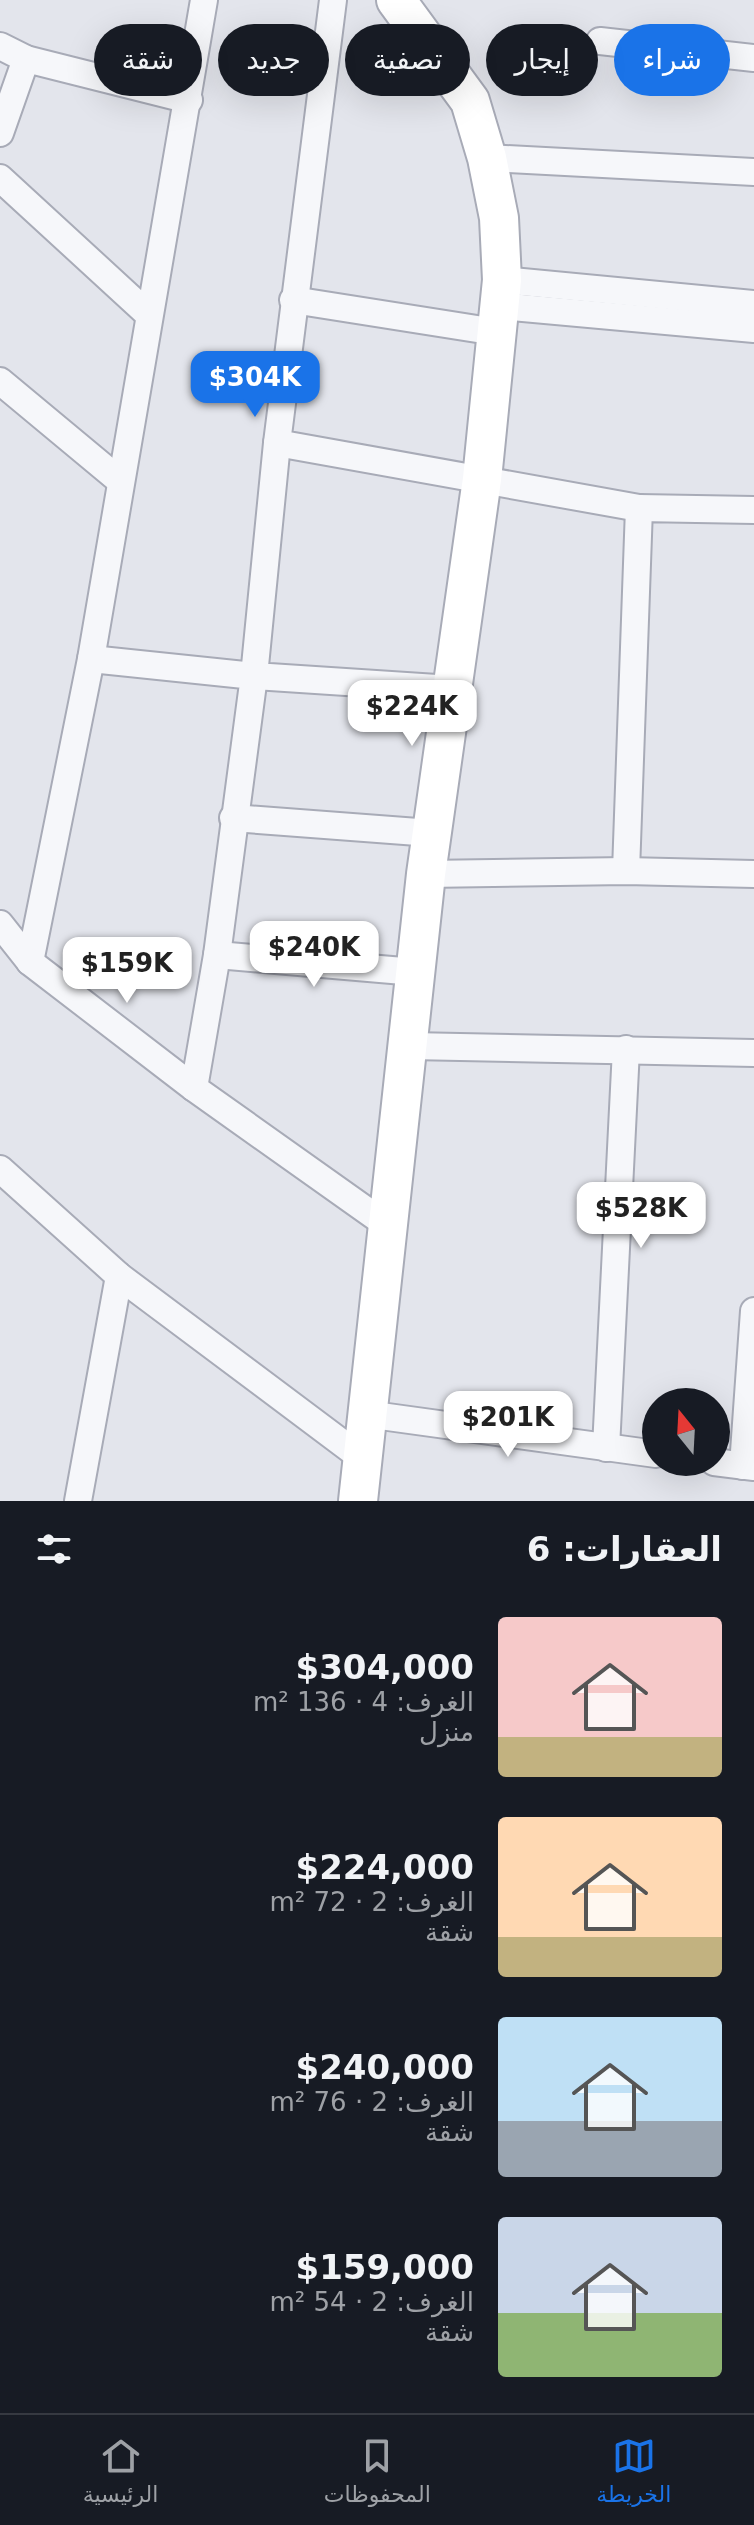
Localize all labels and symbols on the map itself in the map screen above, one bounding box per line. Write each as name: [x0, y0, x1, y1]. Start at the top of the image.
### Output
pin: $304K: [199, 351, 311, 419]
pin: $224K: [356, 680, 468, 748]
pin: $240K: [258, 921, 370, 989]
pin: $159K: [71, 937, 183, 1005]
pin: $528K: [585, 1182, 697, 1250]
north arrow: [642, 1388, 730, 1476]
pin: $201K: [452, 1391, 564, 1459]

